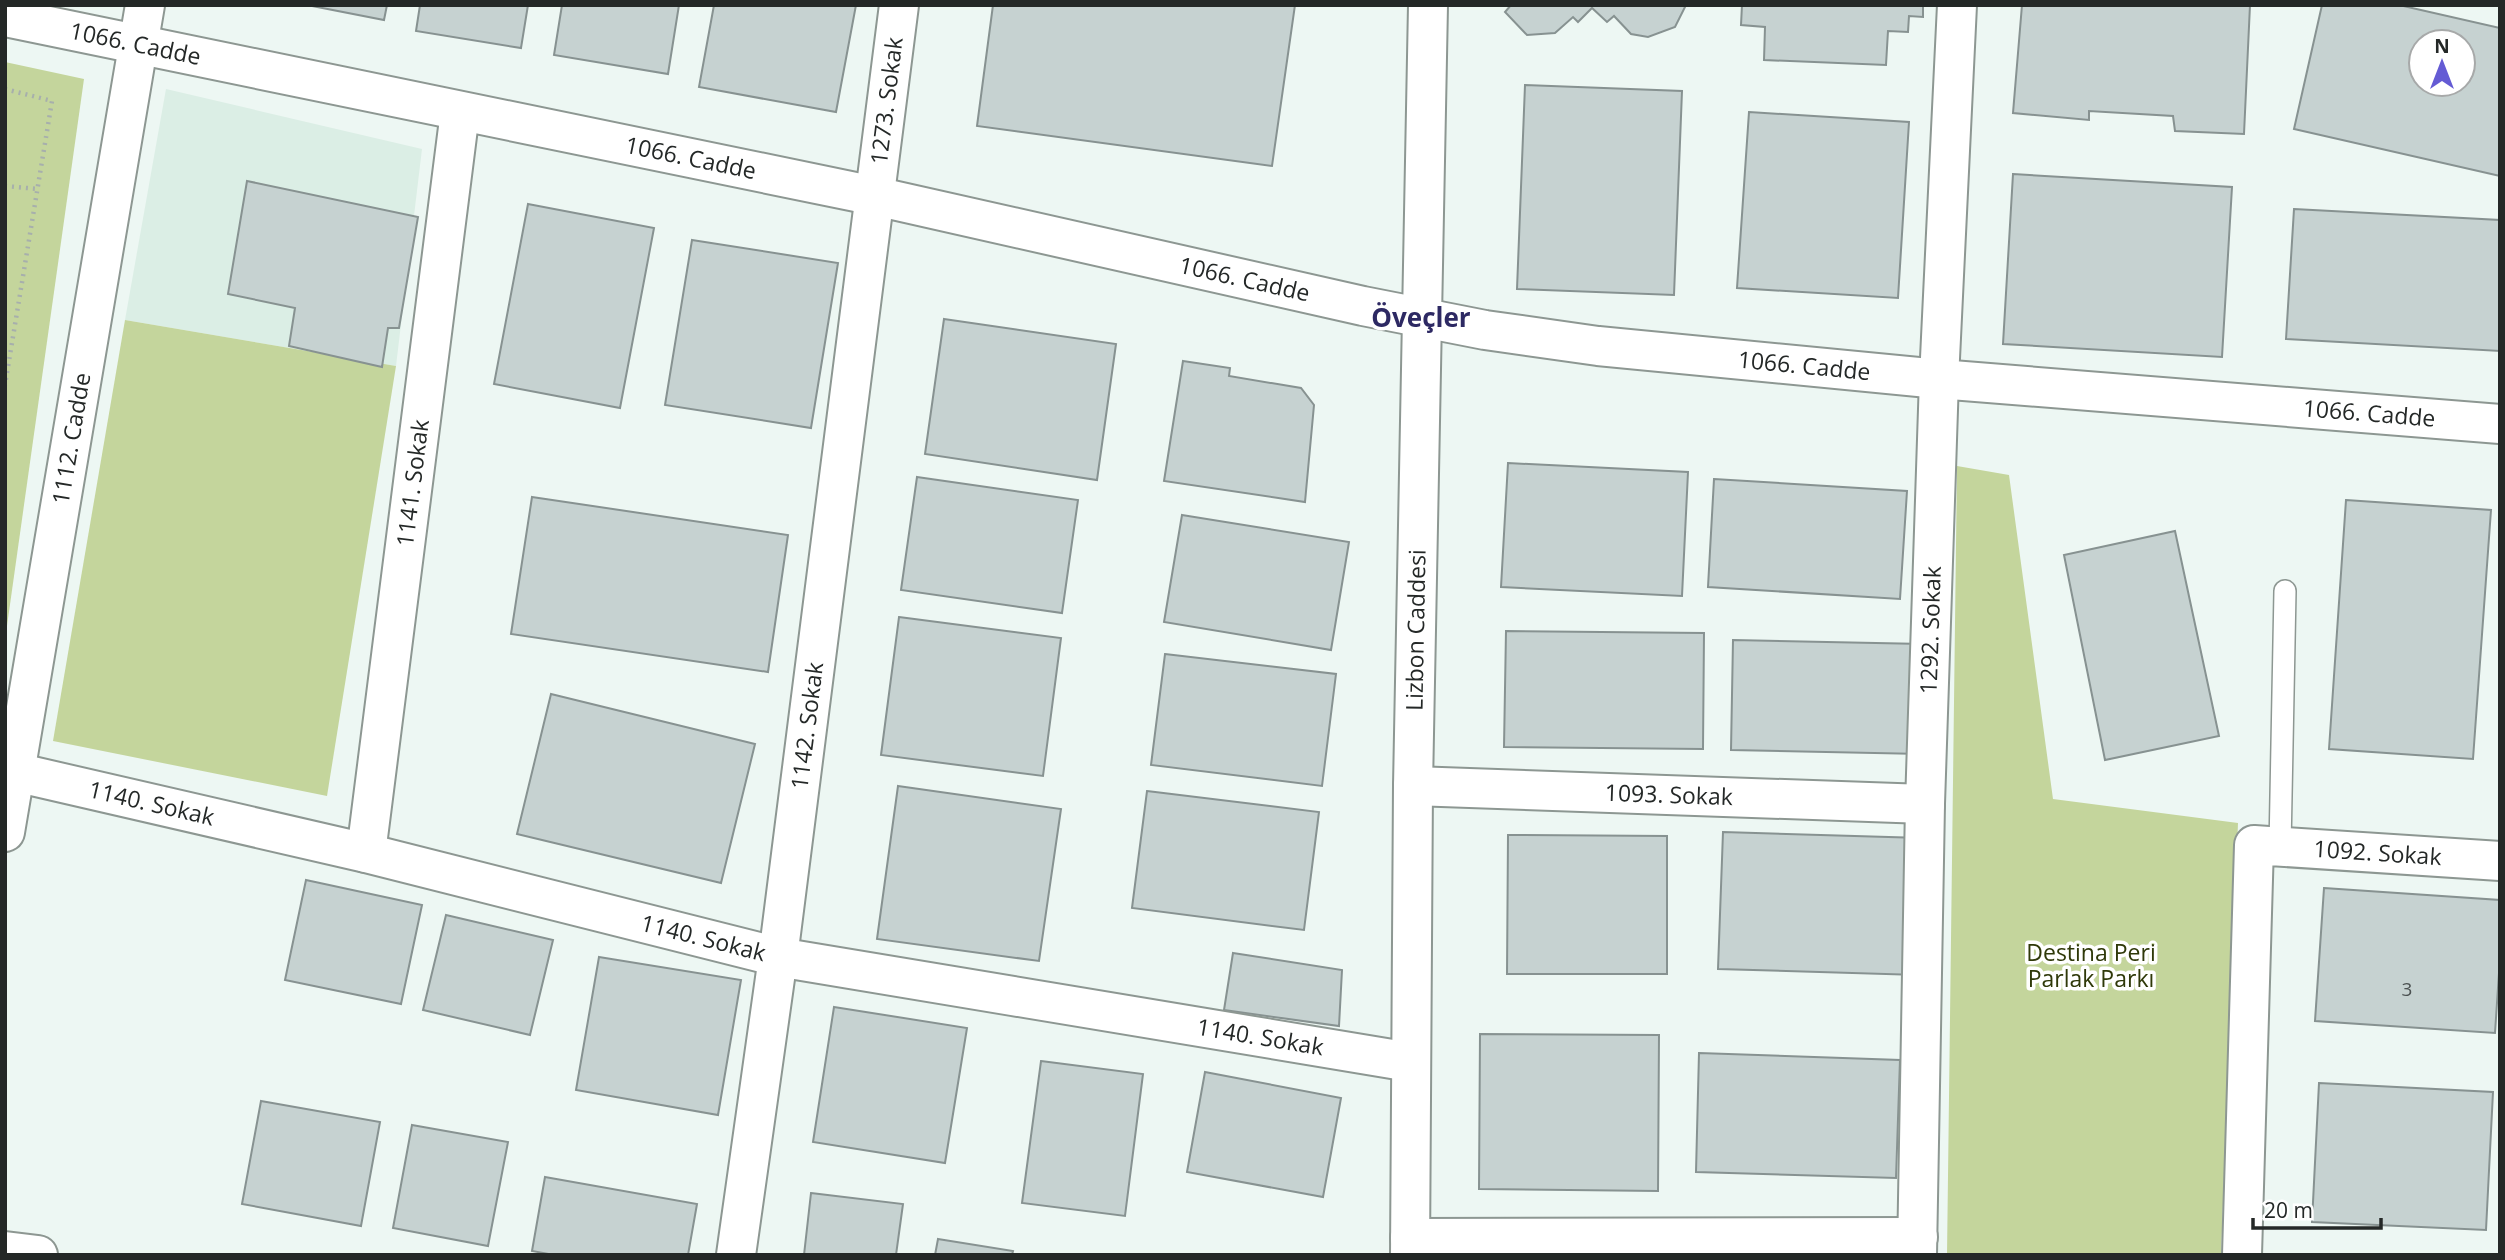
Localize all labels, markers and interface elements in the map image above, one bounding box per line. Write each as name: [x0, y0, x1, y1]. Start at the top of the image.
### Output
street label: 1066. Cadde: [67, 14, 204, 72]
north arrow: [2407, 28, 2477, 98]
text: N: [2434, 33, 2450, 59]
street label: 1273. Sokak: [862, 35, 910, 166]
street label: 1066. Cadde: [622, 128, 759, 186]
street label: 1066. Cadde: [1176, 248, 1313, 309]
district label: Öveçler: [1371, 299, 1471, 335]
street label: 1066. Cadde: [1736, 343, 1872, 387]
street label: 1112. Cadde: [44, 370, 97, 507]
street label: 1066. Cadde: [2302, 391, 2437, 434]
street label: 1141. Sokak: [388, 417, 436, 548]
street label: Lizbon Caddesi: [1397, 549, 1433, 711]
street label: 1292. Sokak: [1912, 566, 1948, 695]
street label: 1142. Sokak: [782, 660, 830, 791]
street label: 1140. Sokak: [86, 773, 218, 832]
street label: 1093. Sokak: [1604, 776, 1733, 812]
street label: 1092. Sokak: [2313, 832, 2443, 872]
street label: 1140. Sokak: [637, 906, 769, 968]
park label: Destina Peri Parlak Parkı: [2026, 936, 2156, 994]
house number: 3: [2402, 976, 2412, 1002]
street label: 1140. Sokak: [1195, 1010, 1326, 1062]
scale bar: [2253, 1186, 2381, 1230]
text: 20 m: [2264, 1196, 2313, 1224]

